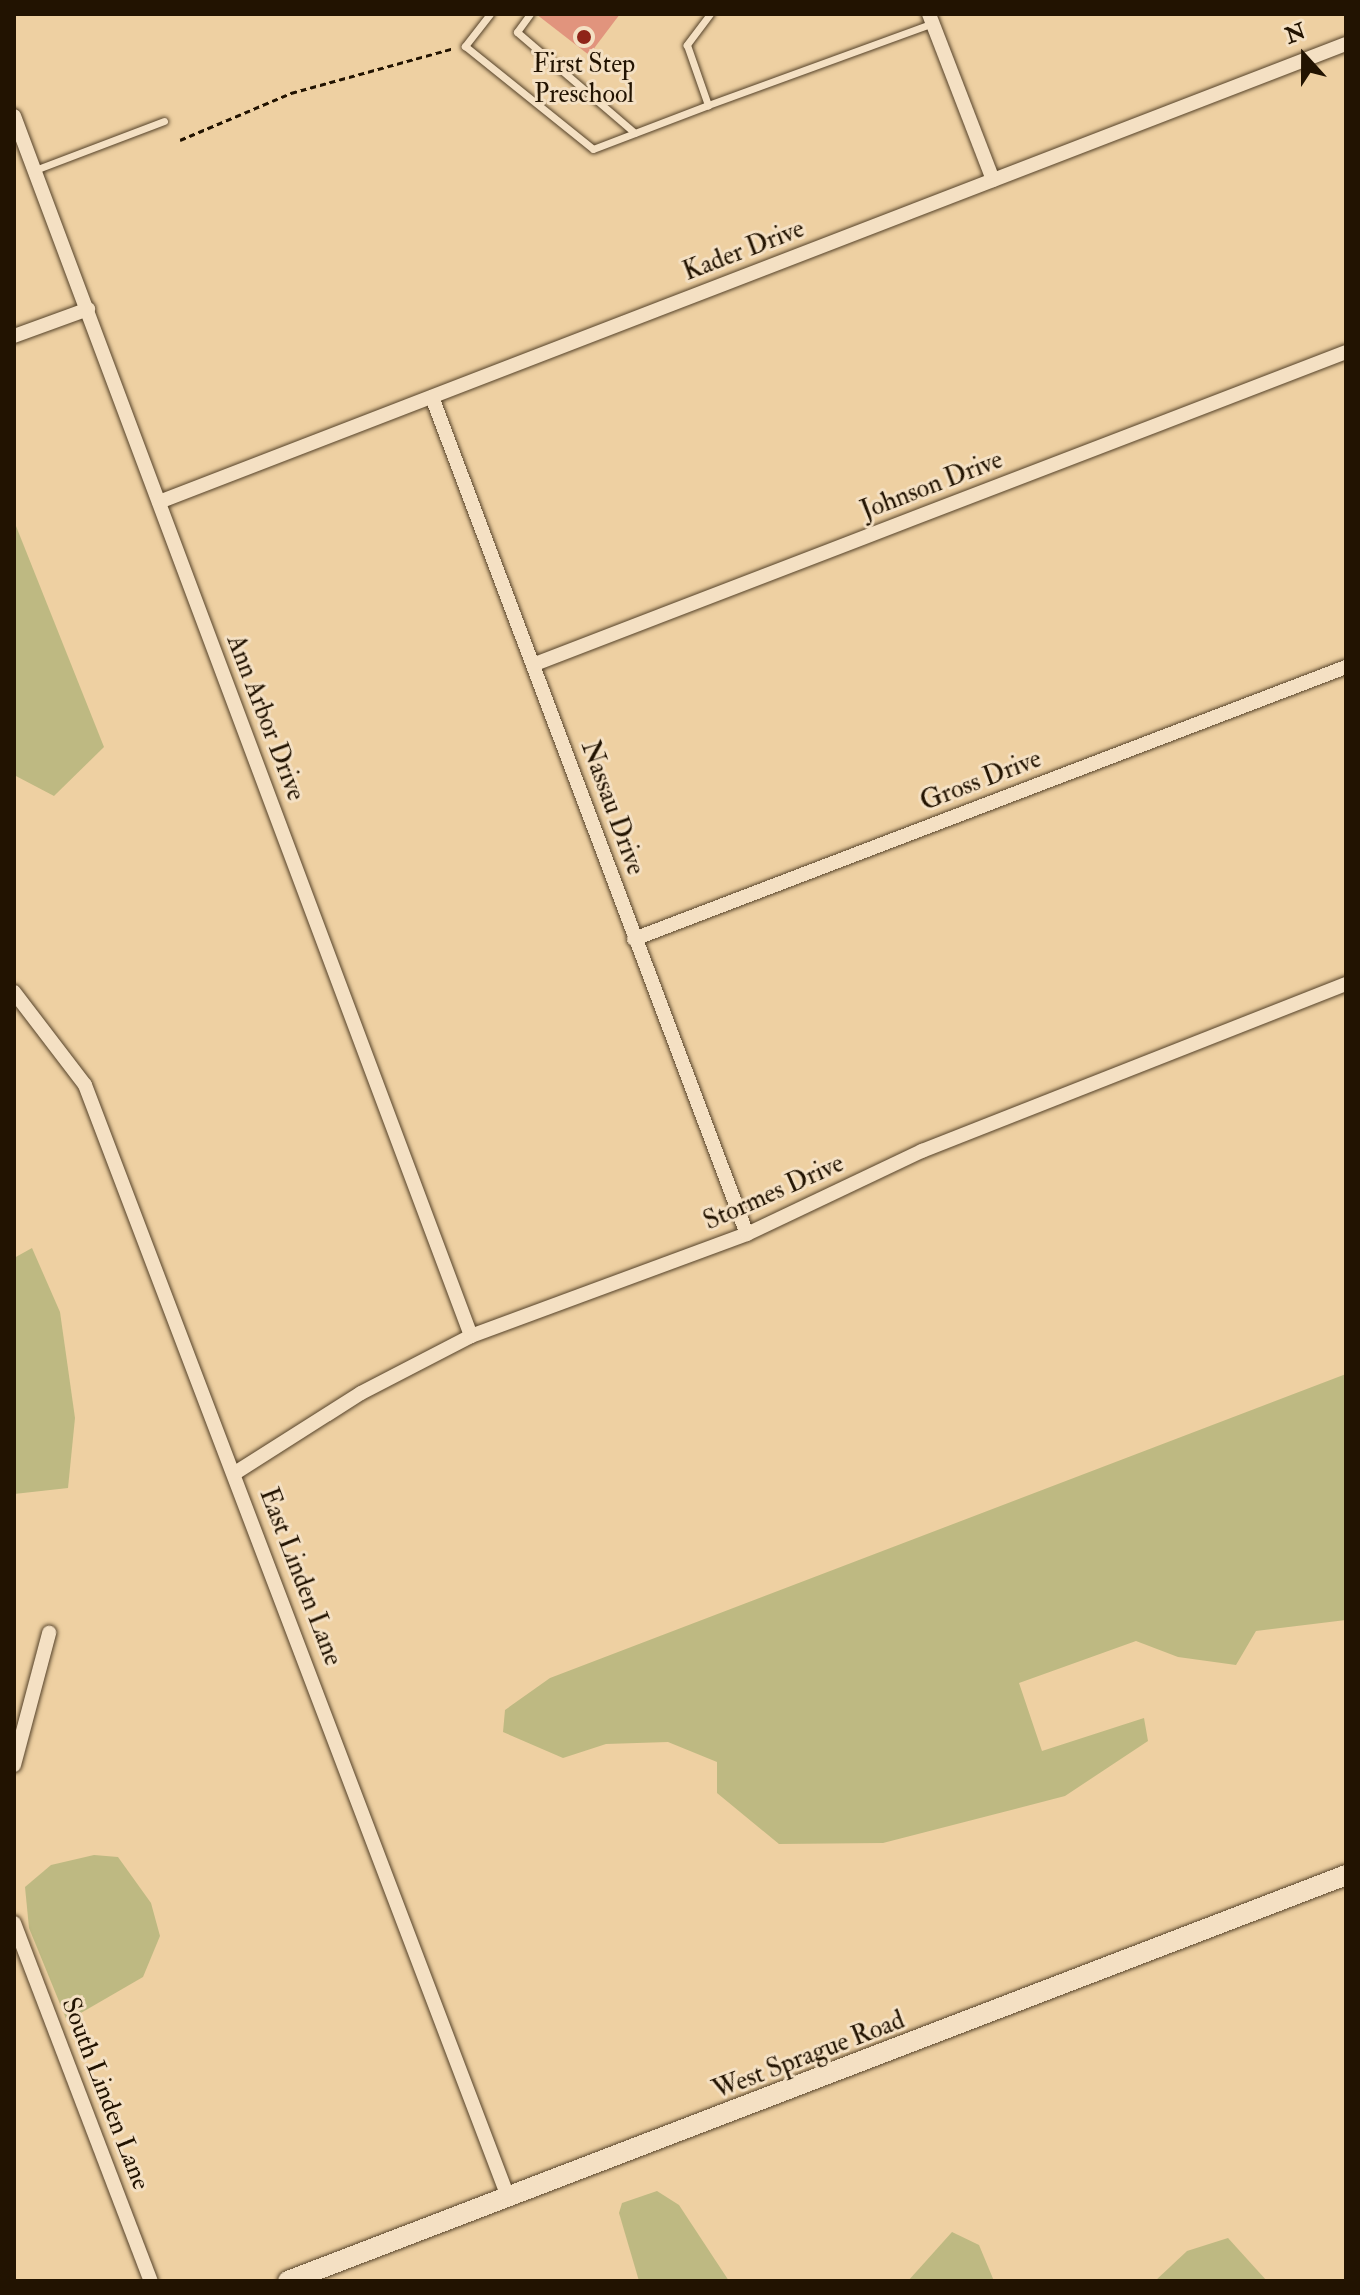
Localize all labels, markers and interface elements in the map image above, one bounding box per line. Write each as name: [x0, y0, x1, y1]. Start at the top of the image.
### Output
north arrow: [1264, 16, 1344, 96]
text: N: [1281, 17, 1310, 50]
marker: First Step Preschool: [575, 28, 593, 46]
place label: First Step Preschool: [533, 49, 635, 110]
street label: Kader Drive: [679, 214, 809, 288]
street label: Johnson Drive: [857, 445, 1007, 527]
street label: Ann Arbor Drive: [219, 631, 311, 805]
street label: Nassau Drive: [573, 737, 651, 879]
street label: Gross Drive: [916, 744, 1046, 818]
street label: Stormes Drive: [699, 1148, 849, 1238]
street label: East Linden Lane: [252, 1484, 348, 1670]
street label: South Linden Lane: [54, 1994, 156, 2194]
street label: West Sprague Road: [709, 2005, 909, 2107]

